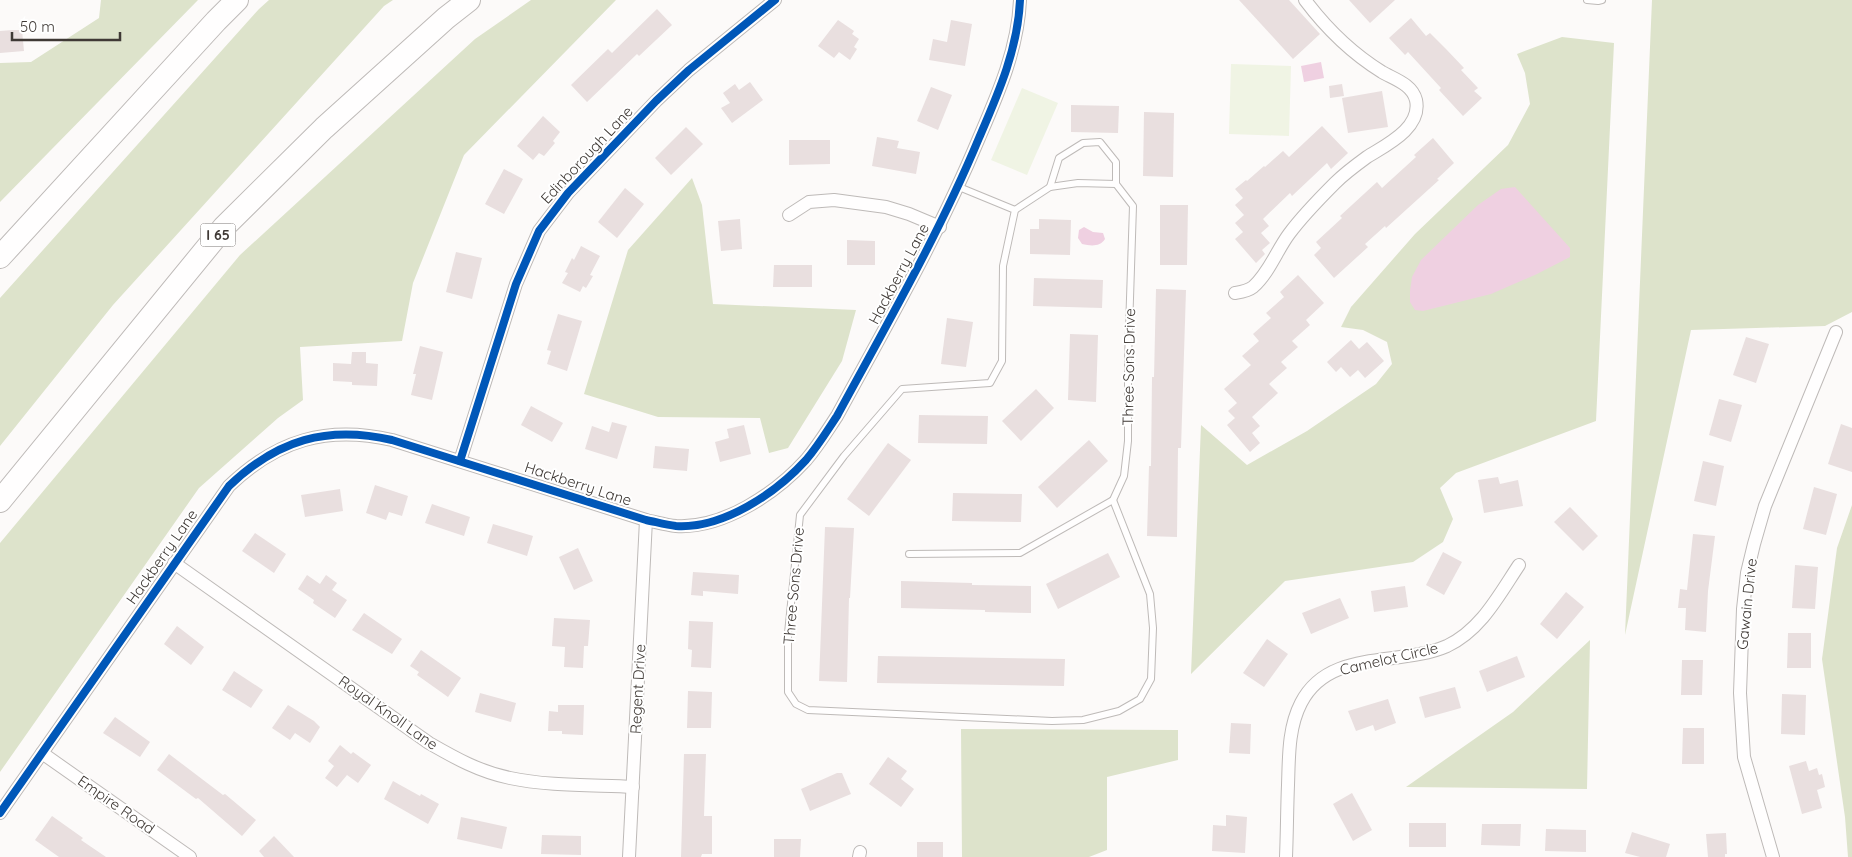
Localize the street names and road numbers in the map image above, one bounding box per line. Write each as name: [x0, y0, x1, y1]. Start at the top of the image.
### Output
street label: Edinborough Lane: [536, 102, 637, 207]
street label: Hackberry Lane: [864, 220, 933, 327]
road number: I 65: [200, 224, 236, 246]
street label: Three Sons Drive: [1118, 308, 1139, 426]
street label: Hackberry Lane: [522, 457, 634, 510]
street label: Hackberry Lane: [122, 506, 201, 608]
street label: Three Sons Drive: [779, 527, 808, 645]
street label: Gawain Drive: [1732, 557, 1761, 651]
street label: Camelot Circle: [1338, 638, 1440, 679]
street label: Regent Drive: [626, 644, 649, 734]
street label: Royal Knoll Lane: [335, 671, 442, 754]
street label: Empire Road: [74, 771, 158, 838]

